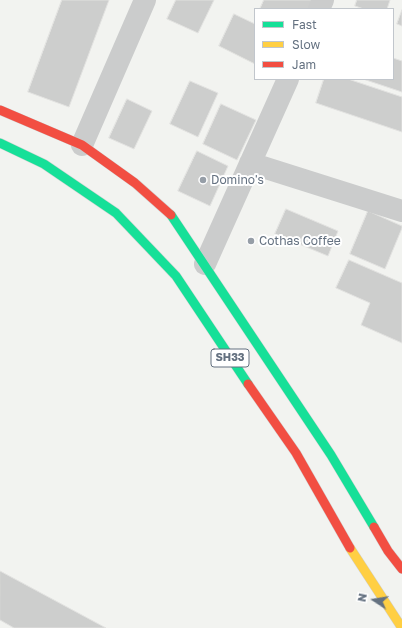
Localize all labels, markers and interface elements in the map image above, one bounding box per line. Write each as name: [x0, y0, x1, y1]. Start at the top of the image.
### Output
legend: [254, 8, 394, 80]
text: Fast: [292, 17, 317, 32]
text: Slow: [292, 37, 320, 52]
text: Jam: [292, 57, 316, 72]
place label: Domino's: [211, 173, 264, 187]
marker: Domino's: [198, 175, 208, 185]
place label: Cothas Coffee: [259, 234, 341, 248]
marker: Cothas Coffee: [246, 236, 256, 246]
road number: SH33: [211, 349, 249, 367]
north arrow: [354, 580, 394, 620]
text: N: [355, 592, 369, 603]

